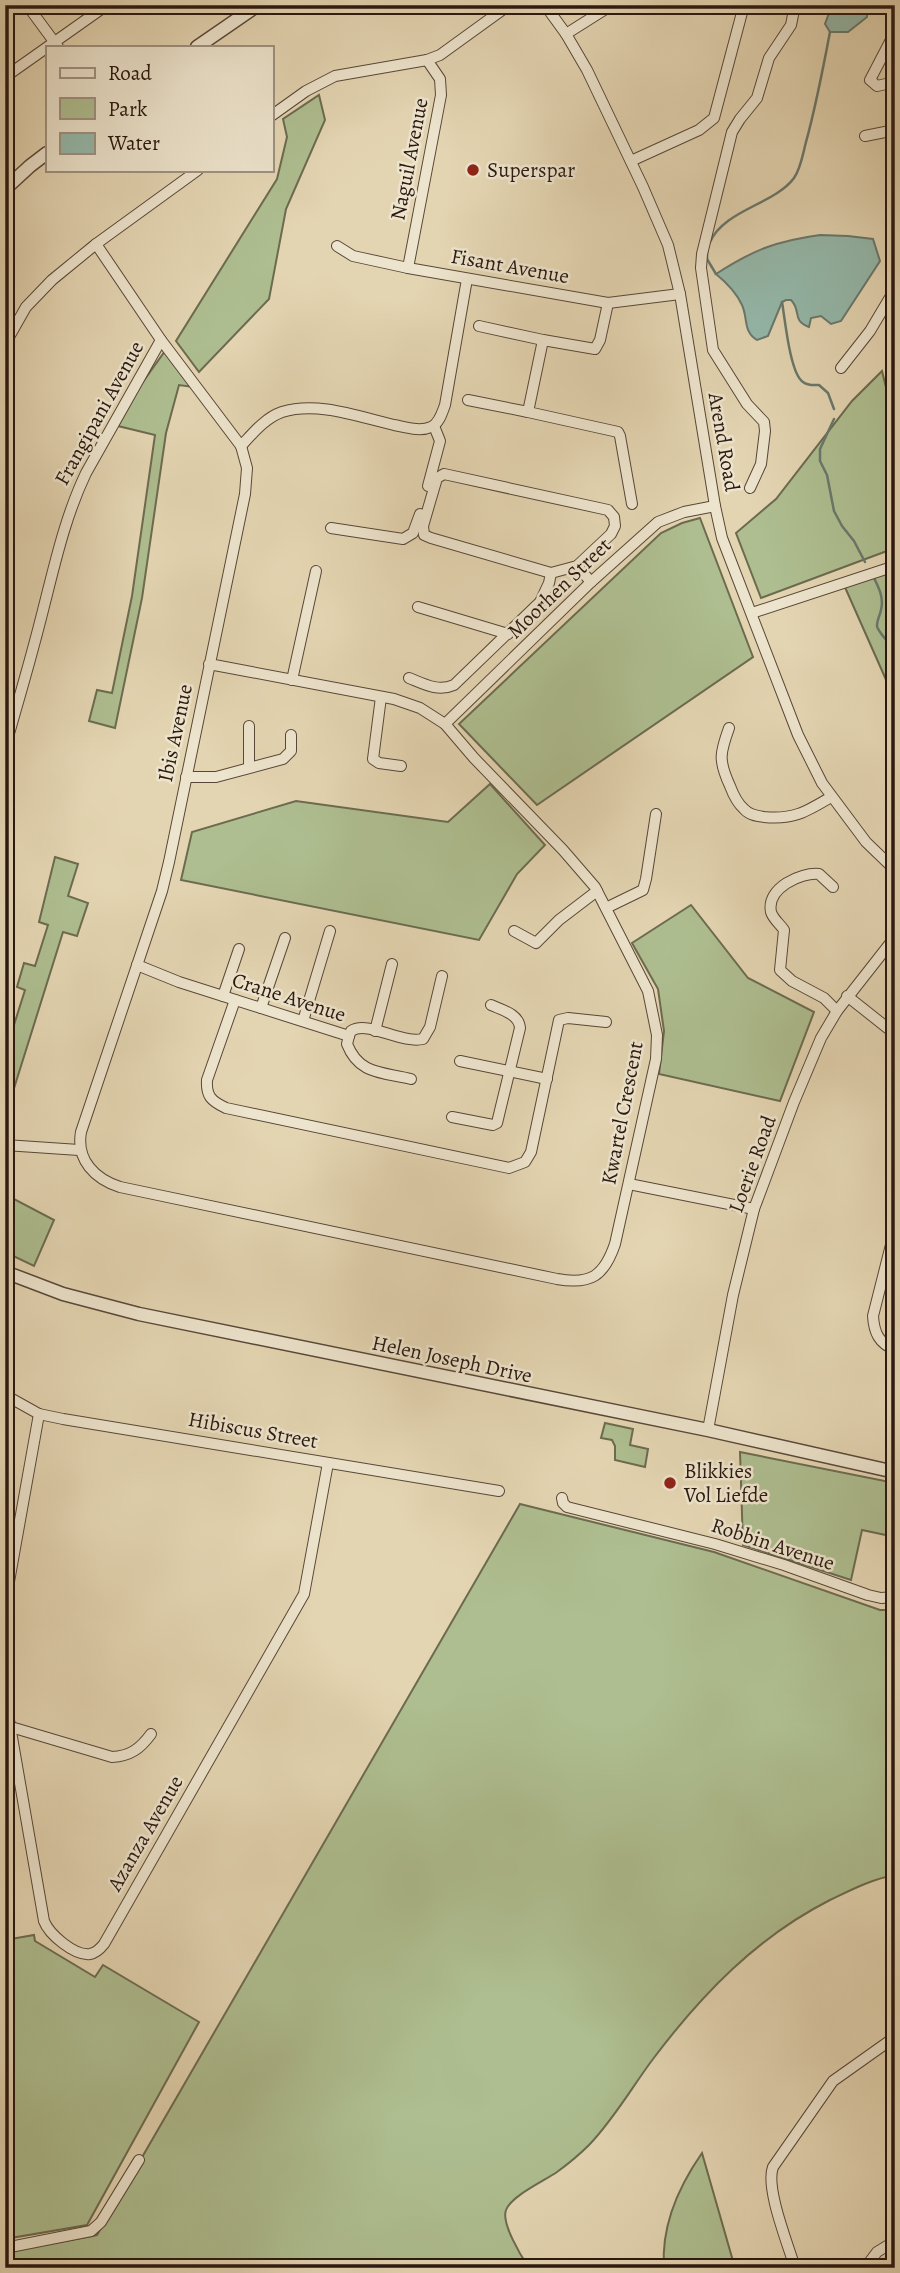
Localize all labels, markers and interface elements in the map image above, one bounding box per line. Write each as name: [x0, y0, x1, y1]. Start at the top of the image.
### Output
legend: [46, 46, 273, 172]
text: Road: [108, 59, 152, 87]
text: Park: [108, 95, 148, 123]
street label: Naguil Avenue: [383, 95, 435, 223]
text: Water: [107, 129, 160, 157]
place label: Superspar: [487, 156, 575, 184]
marker: Superspar: [465, 162, 481, 178]
street label: Fisant Avenue: [449, 242, 571, 290]
street label: Frangipani Avenue: [48, 336, 150, 490]
street label: Arend Road: [701, 389, 747, 494]
street label: Moorhen Street: [501, 531, 617, 645]
street label: Ibis Avenue: [151, 682, 199, 784]
street label: Crane Avenue: [229, 965, 349, 1029]
street label: Kwartel Crescent: [594, 1039, 650, 1187]
street label: Loerie Road: [721, 1111, 783, 1217]
street label: Helen Joseph Drive: [369, 1328, 535, 1390]
street label: Hibiscus Street: [186, 1405, 320, 1455]
place label: Blikkies Vol Liefde: [683, 1457, 768, 1509]
marker: Blikkies Vol Liefde: [662, 1475, 678, 1491]
street label: Robbin Avenue: [708, 1511, 838, 1577]
street label: Azanza Avenue: [100, 1770, 189, 1897]

